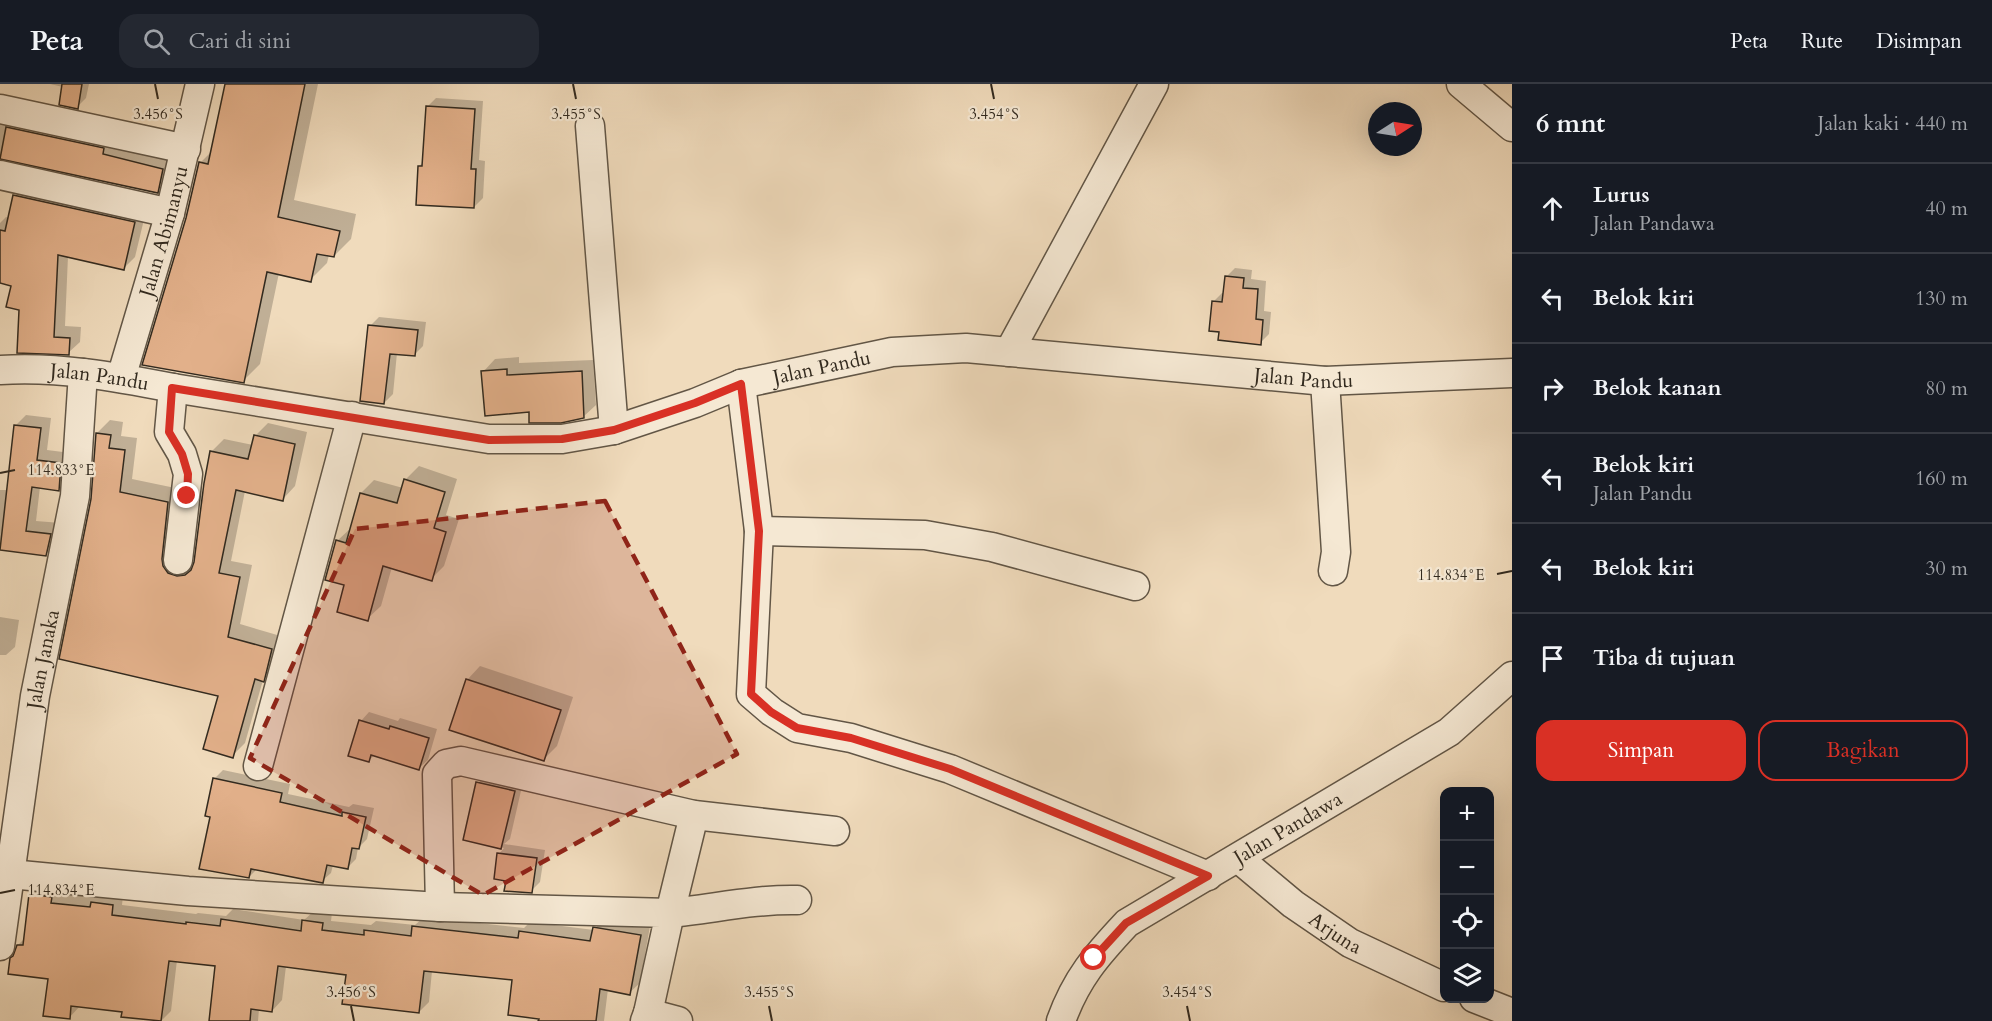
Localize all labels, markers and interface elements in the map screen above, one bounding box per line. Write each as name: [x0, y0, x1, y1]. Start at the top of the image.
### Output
search box: [119, 14, 539, 68]
text: Peta: [30, 22, 83, 60]
icon: search: [140, 25, 173, 58]
text: Cari di sini: [188, 26, 291, 56]
text: Peta: [1730, 27, 1768, 56]
text: Rute: [1801, 27, 1843, 56]
text: Disimpan: [1876, 27, 1962, 56]
north arrow: [1368, 102, 1422, 156]
text: 3.456°S: [133, 104, 183, 124]
text: 3.455°S: [551, 104, 601, 124]
text: 3.454°S: [969, 104, 1019, 124]
text: 6 mnt: [1536, 106, 1605, 141]
text: Jalan kaki · 440 m: [1818, 110, 1968, 137]
street label: Jalan Abimanyu: [132, 163, 195, 303]
text: Lurus: [1593, 180, 1650, 210]
icon: ahead: [1536, 192, 1569, 225]
text: 40 m: [1925, 195, 1968, 222]
text: Jalan Pandawa: [1593, 210, 1715, 237]
icon: left: [1536, 282, 1569, 315]
text: Belok kiri: [1593, 283, 1694, 313]
text: 130 m: [1915, 285, 1968, 312]
street label: Jalan Pandu: [767, 344, 873, 392]
street label: Jalan Pandu: [46, 357, 151, 397]
street label: Jalan Pandu: [1250, 361, 1354, 395]
icon: right: [1536, 372, 1569, 405]
text: Belok kanan: [1593, 373, 1722, 403]
text: 80 m: [1925, 375, 1968, 402]
text: Belok kiri: [1593, 450, 1694, 480]
text: 114.833°E: [28, 460, 94, 480]
icon: left: [1536, 462, 1569, 495]
text: 160 m: [1915, 465, 1968, 492]
text: Jalan Pandu: [1593, 480, 1692, 507]
route end: [173, 482, 199, 508]
icon: left: [1536, 552, 1569, 585]
text: Belok kiri: [1593, 553, 1694, 583]
text: 30 m: [1925, 555, 1968, 582]
text: 114.834°E: [1418, 565, 1484, 585]
street label: Jalan Janaka: [20, 607, 66, 714]
icon: arrive: [1536, 642, 1569, 675]
text: Tiba di tujuan: [1593, 643, 1735, 673]
button: Simpan: [1536, 720, 1746, 781]
button: Bagikan: [1758, 720, 1968, 781]
street label: Jalan Pandawa: [1226, 785, 1348, 872]
map controls: [1440, 787, 1494, 1003]
button: +: [1440, 787, 1494, 841]
button: −: [1440, 841, 1494, 895]
text: 114.834°E: [28, 880, 94, 900]
button: locate: [1440, 895, 1494, 949]
street label: Arjuna: [1303, 906, 1366, 961]
route start: [1080, 944, 1106, 970]
button: layers: [1440, 949, 1494, 1003]
text: 3.456°S: [326, 982, 376, 1002]
text: 3.455°S: [744, 982, 794, 1002]
text: 3.454°S: [1162, 982, 1212, 1002]

